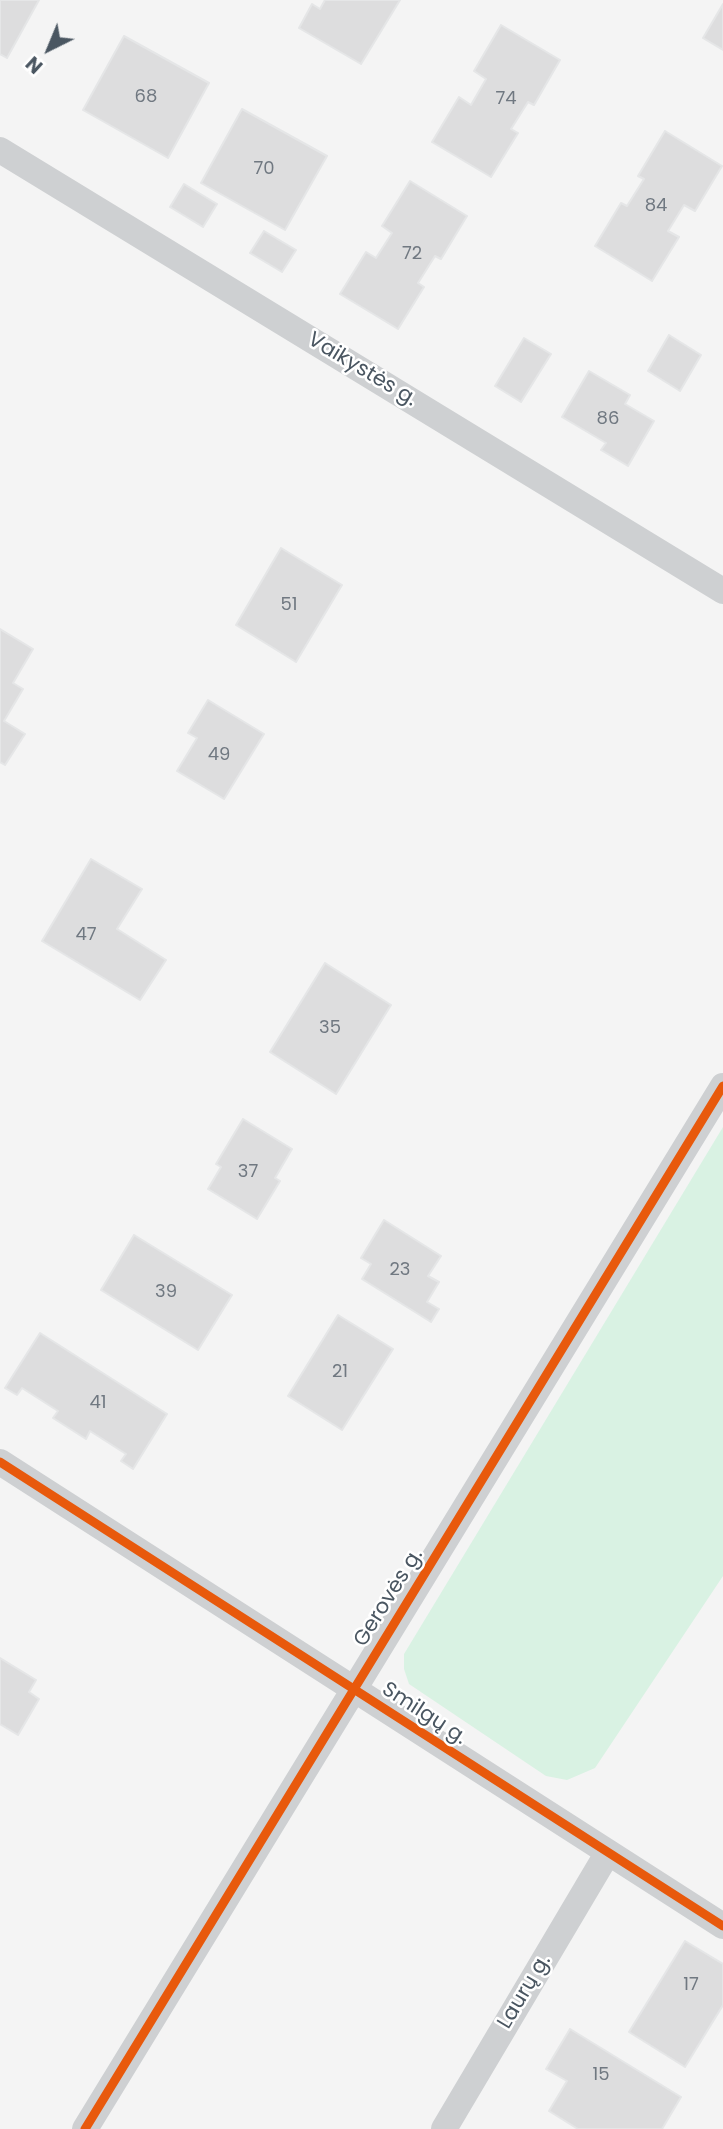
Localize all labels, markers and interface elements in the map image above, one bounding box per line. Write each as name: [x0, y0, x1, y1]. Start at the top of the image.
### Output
north arrow: [14, 14, 84, 84]
text: N: [20, 50, 49, 79]
house number: 68: [135, 86, 157, 108]
house number: 74: [495, 88, 517, 110]
house number: 70: [253, 158, 275, 180]
house number: 84: [645, 195, 667, 217]
house number: 72: [402, 243, 422, 265]
street label: Vaikystės g.: [303, 328, 421, 412]
house number: 86: [597, 408, 619, 430]
house number: 51: [280, 594, 298, 616]
house number: 49: [208, 744, 230, 766]
house number: 47: [75, 924, 97, 946]
house number: 35: [319, 1017, 341, 1039]
house number: 37: [238, 1161, 258, 1183]
house number: 23: [390, 1259, 410, 1281]
house number: 39: [155, 1281, 177, 1303]
house number: 21: [332, 1361, 348, 1383]
house number: 41: [89, 1392, 107, 1414]
street label: Gerovės g.: [349, 1544, 429, 1652]
street label: Smilgų g.: [377, 1677, 471, 1751]
street label: Laurų g.: [493, 1950, 557, 2034]
house number: 17: [683, 1974, 699, 1996]
house number: 15: [592, 2064, 610, 2086]

